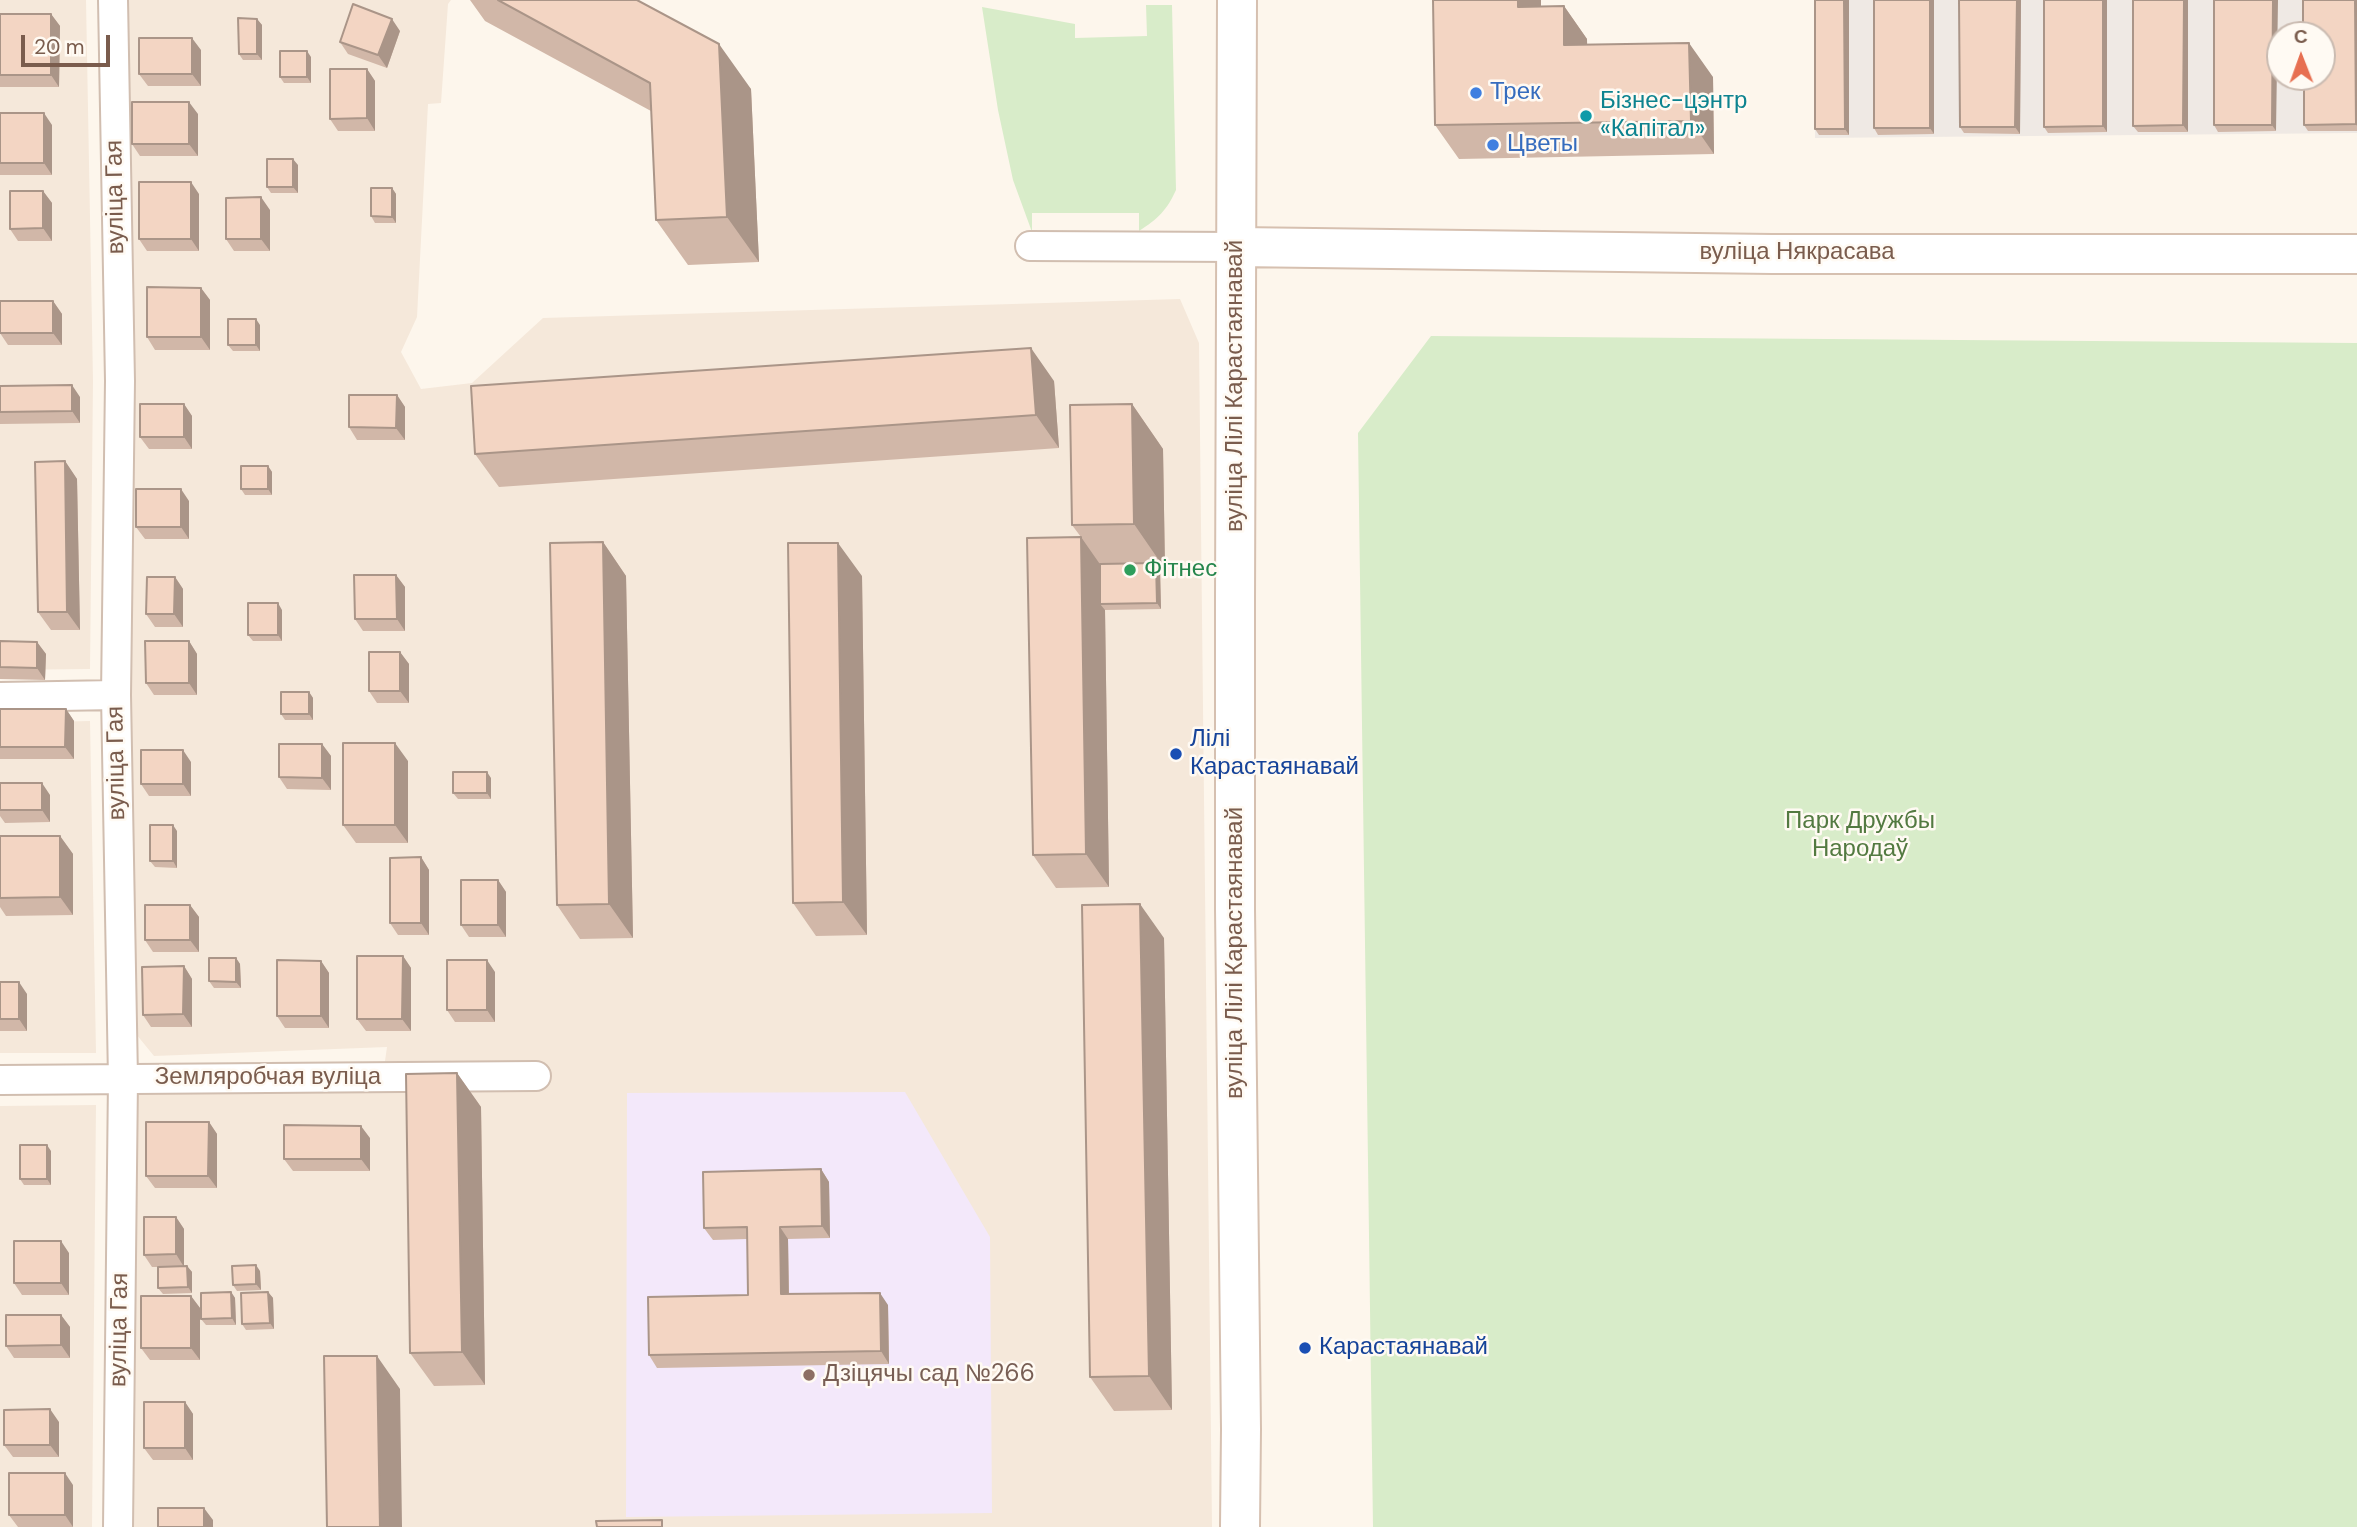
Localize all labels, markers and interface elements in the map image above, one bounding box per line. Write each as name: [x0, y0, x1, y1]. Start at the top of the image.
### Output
scale bar: [24, 21, 114, 65]
north arrow: [2266, 21, 2336, 91]
text: С: [2294, 24, 2308, 49]
text: 20 m: [34, 33, 85, 61]
place label: Трек: [1490, 79, 1541, 107]
marker: Трек: [1468, 85, 1484, 101]
place label: Бізнес-цэнтр «Капітал»: [1600, 88, 1747, 144]
marker: Бізнес-цэнтр «Капітал»: [1578, 108, 1594, 124]
place label: Цветы: [1507, 131, 1578, 159]
marker: Цветы: [1485, 137, 1501, 153]
street label: вуліца Гая: [101, 140, 131, 254]
street label: вуліца Някрасава: [1699, 239, 1895, 267]
street label: вуліца Лілі Карастаянавай: [1222, 240, 1250, 532]
place label: Фітнес: [1144, 556, 1217, 584]
marker: Фітнес: [1122, 562, 1138, 578]
street label: вуліца Гая: [102, 706, 132, 820]
place label: Лілі Карастаянавай: [1190, 726, 1359, 782]
marker: Лілі Карастаянавай: [1168, 746, 1184, 762]
street label: вуліца Лілі Карастаянавай: [1222, 807, 1250, 1099]
park label: Парк Дружбы Народаў: [1785, 808, 1935, 864]
street label: Земляробчая вуліца: [155, 1064, 381, 1092]
street label: вуліца Гая: [105, 1273, 135, 1387]
place label: Карастаянавай: [1319, 1334, 1488, 1362]
marker: Карастаянавай: [1297, 1340, 1313, 1356]
place label: Дзіцячы сад №266: [823, 1361, 1035, 1389]
marker: Дзіцячы сад №266: [801, 1367, 817, 1383]

